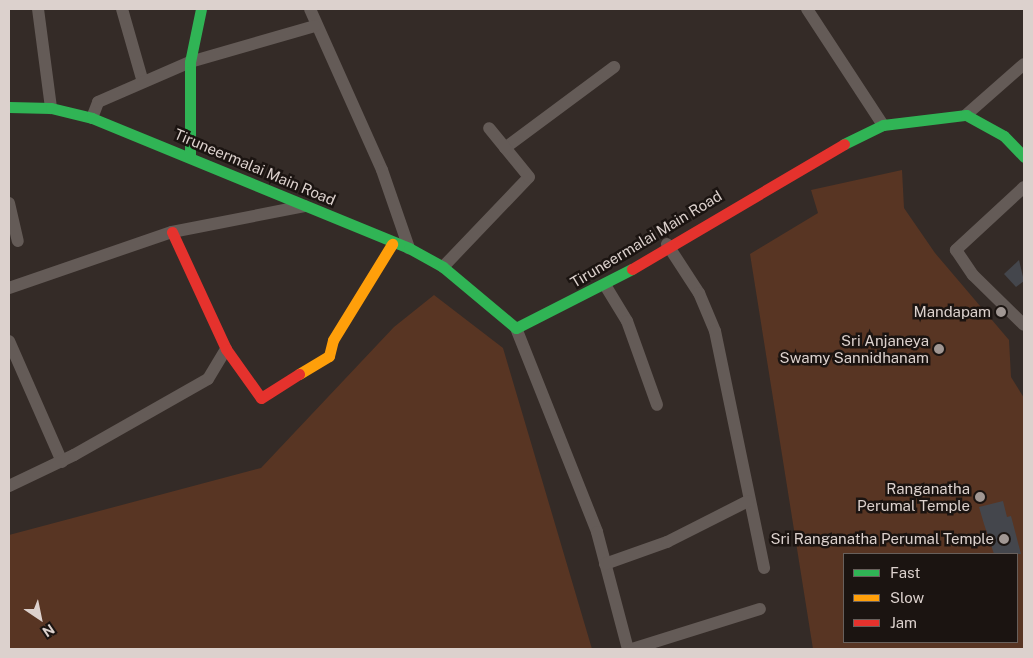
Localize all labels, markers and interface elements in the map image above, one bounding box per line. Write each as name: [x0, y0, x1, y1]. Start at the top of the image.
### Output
street label: Tiruneermalai Main Road: [172, 125, 338, 209]
street label: Tiruneermalai Main Road: [567, 187, 725, 291]
place label: Mandapam: [913, 303, 991, 321]
marker: Mandapam: [995, 306, 1007, 318]
place label: Sri Anjaneya Swamy Sannidhanam: [779, 331, 929, 366]
marker: Sri Anjaneya Swamy Sannidhanam: [933, 343, 945, 355]
place label: Ranganatha Perumal Temple: [857, 479, 970, 514]
marker: Ranganatha Perumal Temple: [974, 491, 986, 503]
place label: Sri Ranganatha Perumal Temple: [770, 530, 994, 548]
marker: Sri Ranganatha Perumal Temple: [998, 533, 1010, 545]
legend: [843, 553, 1018, 643]
text: Fast: [890, 564, 920, 581]
text: Slow: [890, 589, 924, 606]
north arrow: [15, 593, 65, 643]
text: Jam: [890, 614, 917, 631]
text: N: [39, 621, 57, 640]

